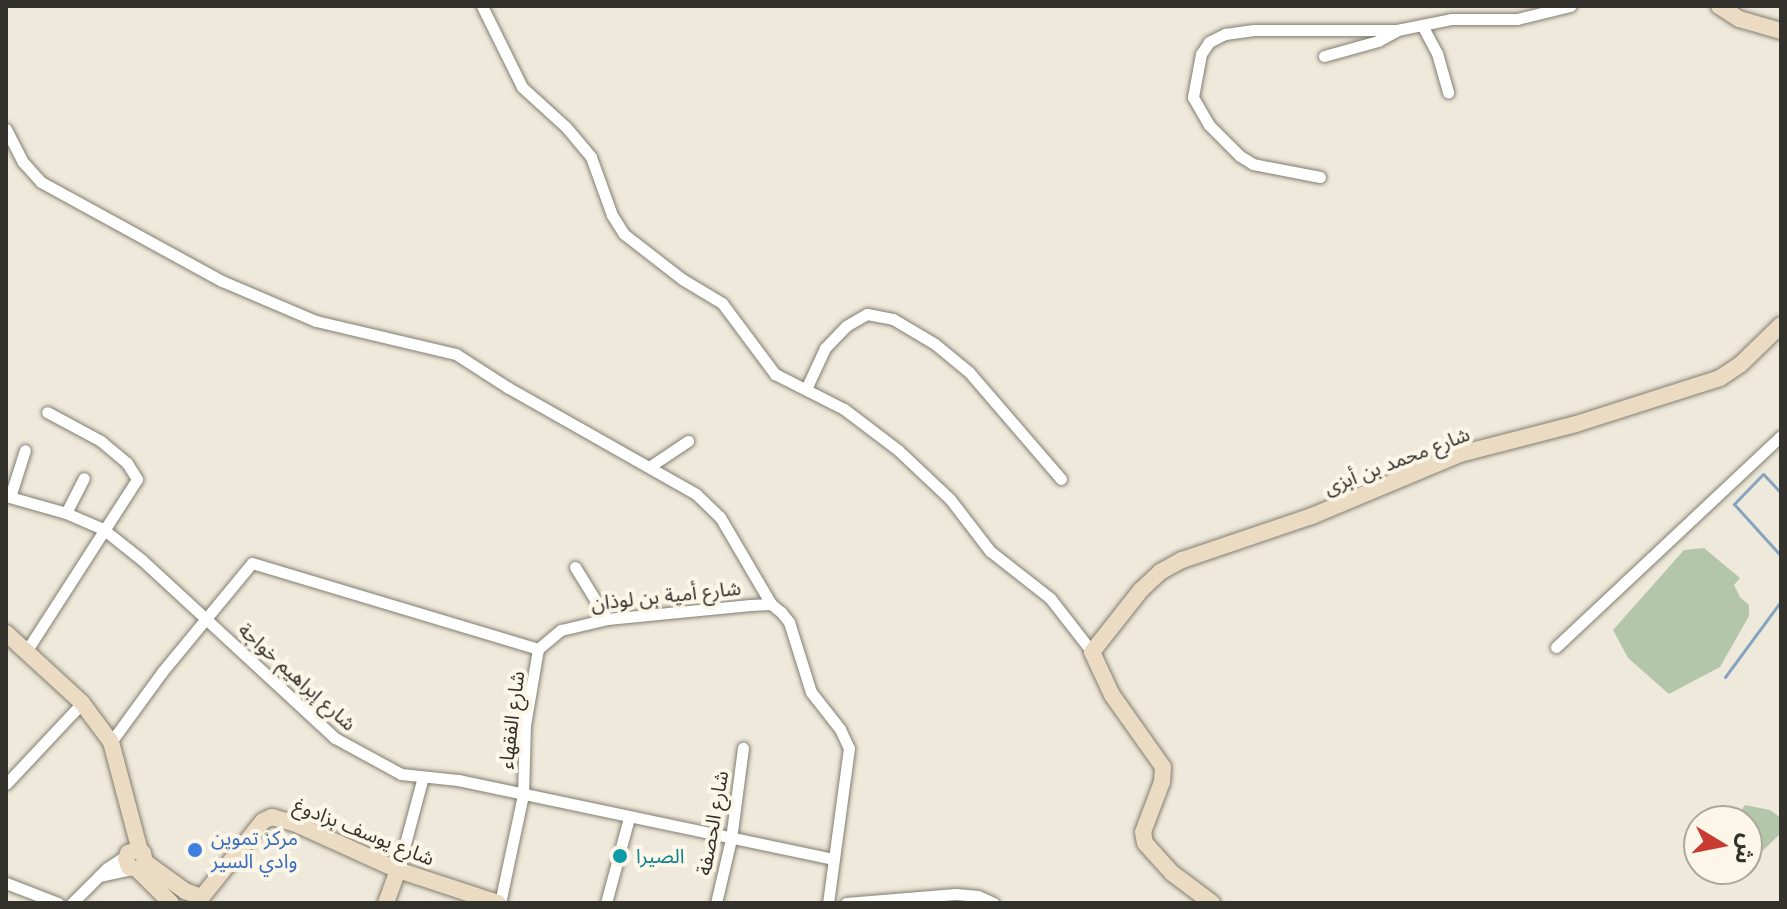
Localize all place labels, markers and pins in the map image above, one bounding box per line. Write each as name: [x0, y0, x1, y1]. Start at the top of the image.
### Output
place label: مركز تموين وادي السير: [211, 826, 298, 873]
marker: مركز تموين وادي السير: [186, 841, 204, 859]
place label: الصيرا: [636, 844, 685, 868]
marker: الصيرا: [611, 847, 629, 865]

